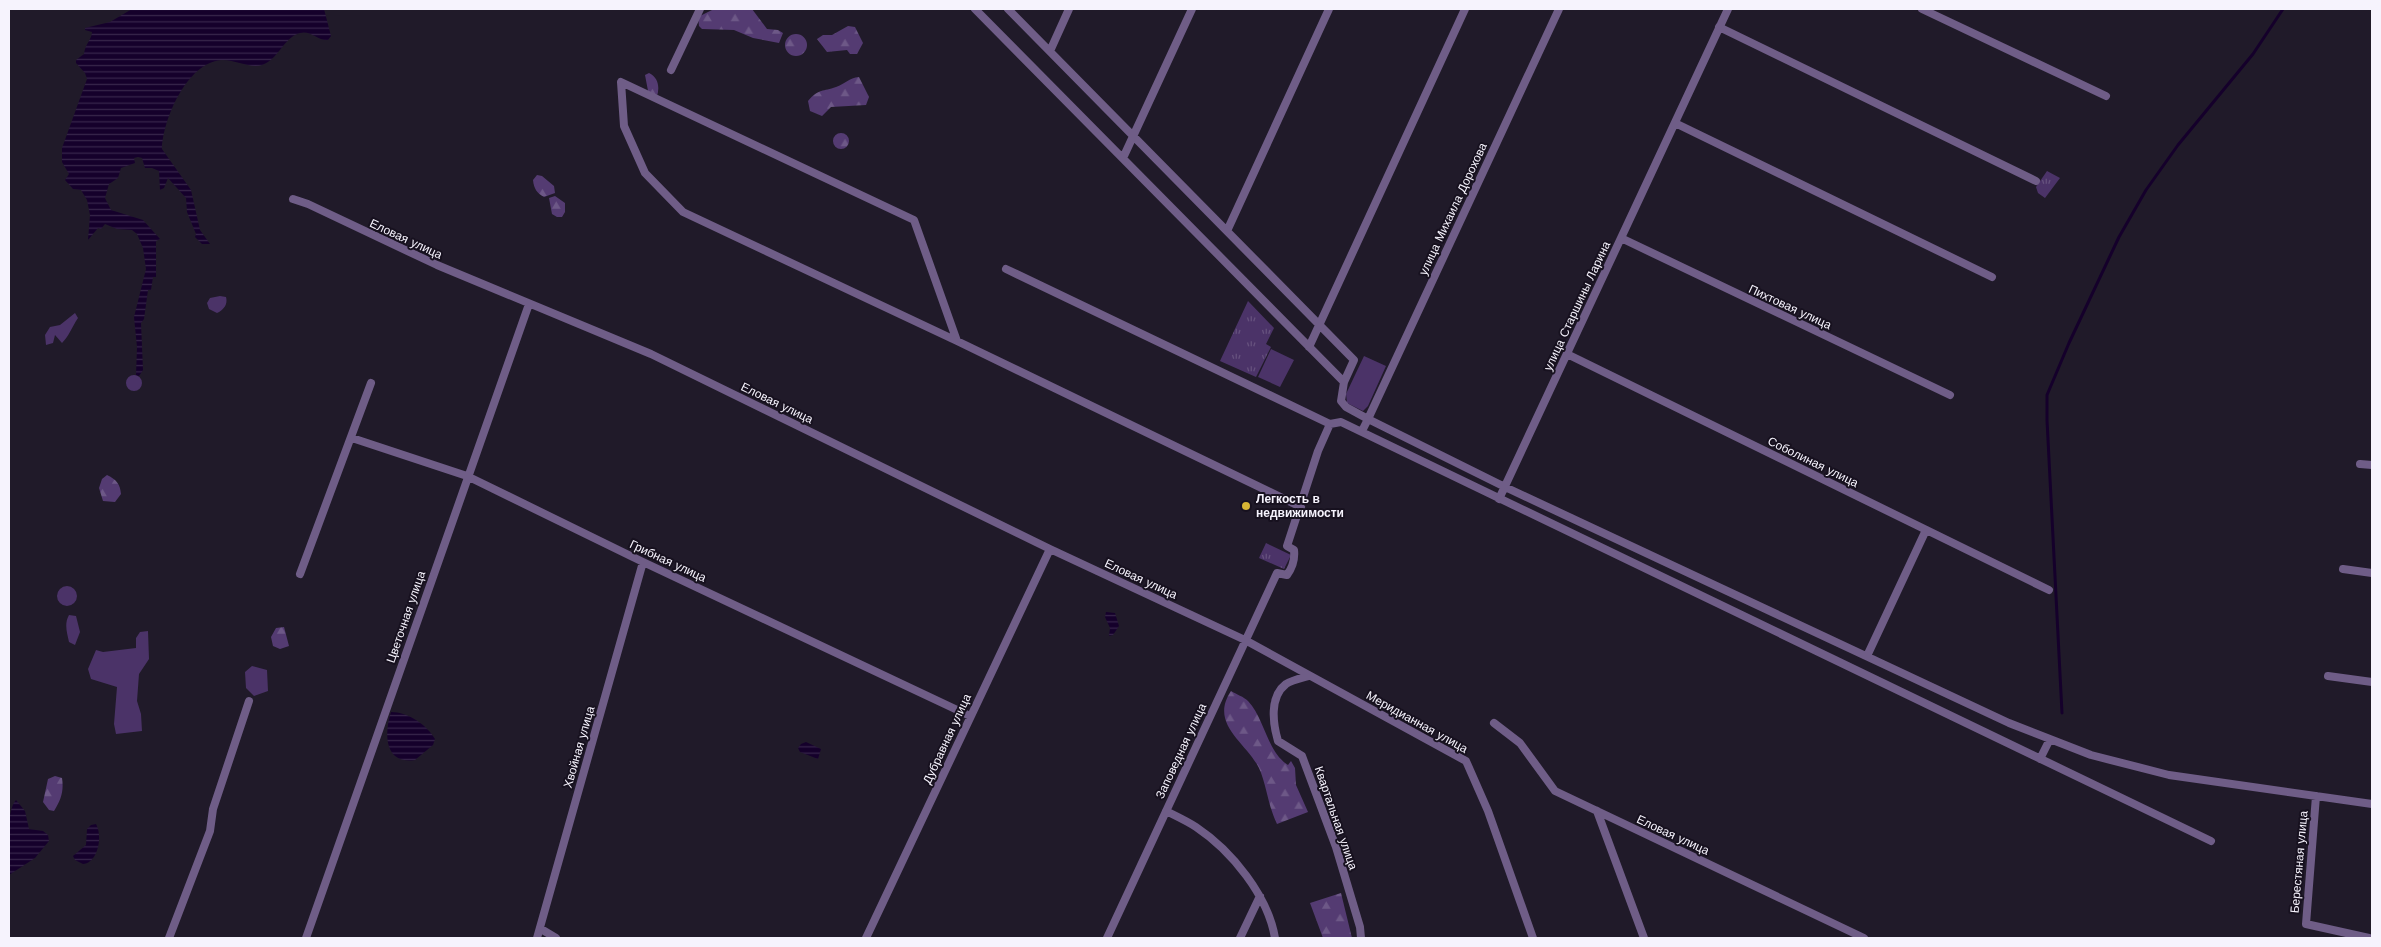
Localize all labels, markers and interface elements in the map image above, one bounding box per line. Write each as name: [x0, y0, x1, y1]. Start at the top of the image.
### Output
street label: улица Михаила Дорохова: [1416, 140, 1490, 277]
street label: Еловая улица: [368, 216, 445, 262]
street label: улица Старшины Ларина: [1541, 239, 1613, 373]
street label: Пихтовая улица: [1746, 282, 1834, 332]
street label: Еловая улица: [739, 380, 816, 427]
street label: Соболиная улица: [1765, 434, 1861, 490]
place label: Легкость в недвижимости: [1256, 492, 1344, 520]
marker: Легкость в недвижимости: [1240, 500, 1252, 512]
street label: Грибная улица: [627, 537, 709, 585]
street label: Еловая улица: [1103, 556, 1180, 602]
street label: Цветочная улица: [384, 569, 428, 665]
street label: Меридианная улица: [1364, 688, 1471, 756]
street label: Дубравная улица: [920, 691, 974, 786]
street label: Заповедная улица: [1153, 701, 1209, 801]
street label: Хвойная улица: [561, 704, 597, 790]
street label: Квартальная улица: [1312, 764, 1360, 872]
street label: Берестяная улица: [2288, 810, 2310, 914]
street label: Еловая улица: [1635, 812, 1712, 858]

